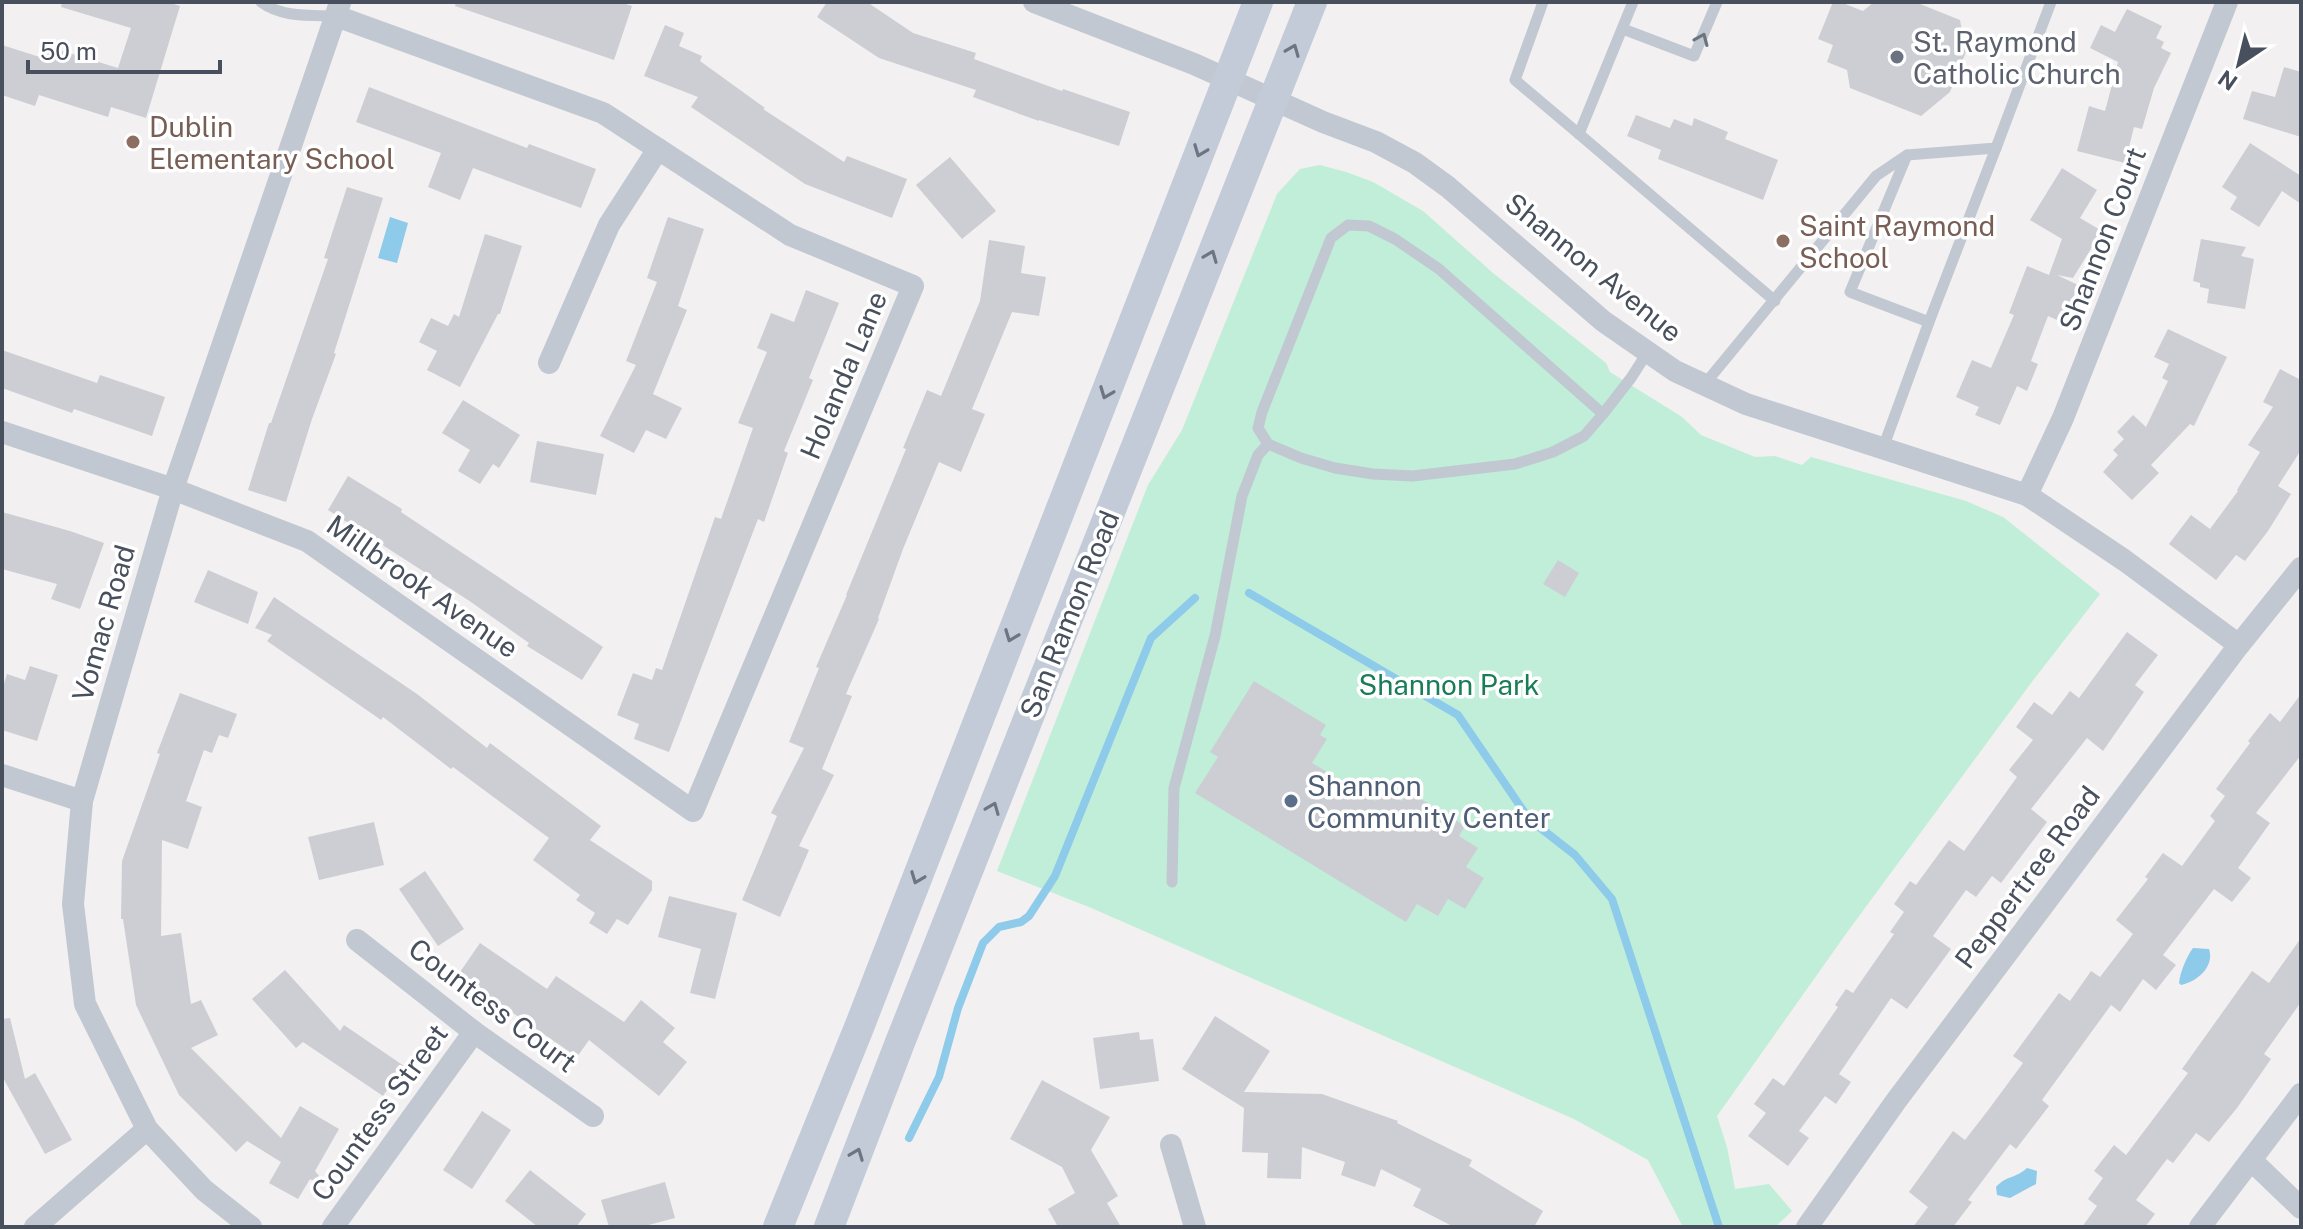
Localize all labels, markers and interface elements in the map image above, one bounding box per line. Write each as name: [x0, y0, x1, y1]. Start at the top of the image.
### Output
scale bar: [28, 24, 220, 74]
north arrow: [2199, 24, 2279, 104]
place label: St. Raymond Catholic Church: [1913, 25, 2121, 90]
one-way arrow: [1692, 33, 1708, 47]
text: 50 m: [40, 37, 97, 65]
one-way arrow: [1283, 44, 1299, 58]
marker: St. Raymond Catholic Church: [1888, 48, 1906, 66]
text: N: [2213, 65, 2242, 96]
place label: Dublin Elementary School: [149, 110, 395, 175]
marker: Dublin Elementary School: [124, 133, 142, 151]
street label: Shannon Court: [2052, 142, 2152, 336]
one-way arrow: [1193, 143, 1210, 157]
street label: Shannon Avenue: [1499, 186, 1689, 348]
place label: Saint Raymond School: [1799, 209, 1995, 274]
marker: Saint Raymond School: [1774, 232, 1792, 250]
one-way arrow: [1201, 250, 1218, 264]
street label: Holanda Lane: [793, 286, 893, 464]
one-way arrow: [1099, 386, 1116, 400]
street label: San Ramon Road: [1012, 506, 1126, 722]
street label: Millbrook Avenue: [321, 508, 525, 664]
street label: Vomac Road: [65, 541, 141, 705]
one-way arrow: [1005, 628, 1021, 642]
park label: Shannon Park: [1358, 668, 1540, 701]
place label: Shannon Community Center: [1307, 769, 1551, 834]
street label: Peppertree Road: [1948, 779, 2106, 975]
marker: Shannon Community Center: [1282, 792, 1300, 810]
one-way arrow: [983, 802, 999, 816]
one-way arrow: [910, 870, 927, 884]
street label: Countess Court: [403, 931, 583, 1079]
street label: Countess Street: [304, 1017, 454, 1207]
one-way arrow: [847, 1148, 864, 1162]

